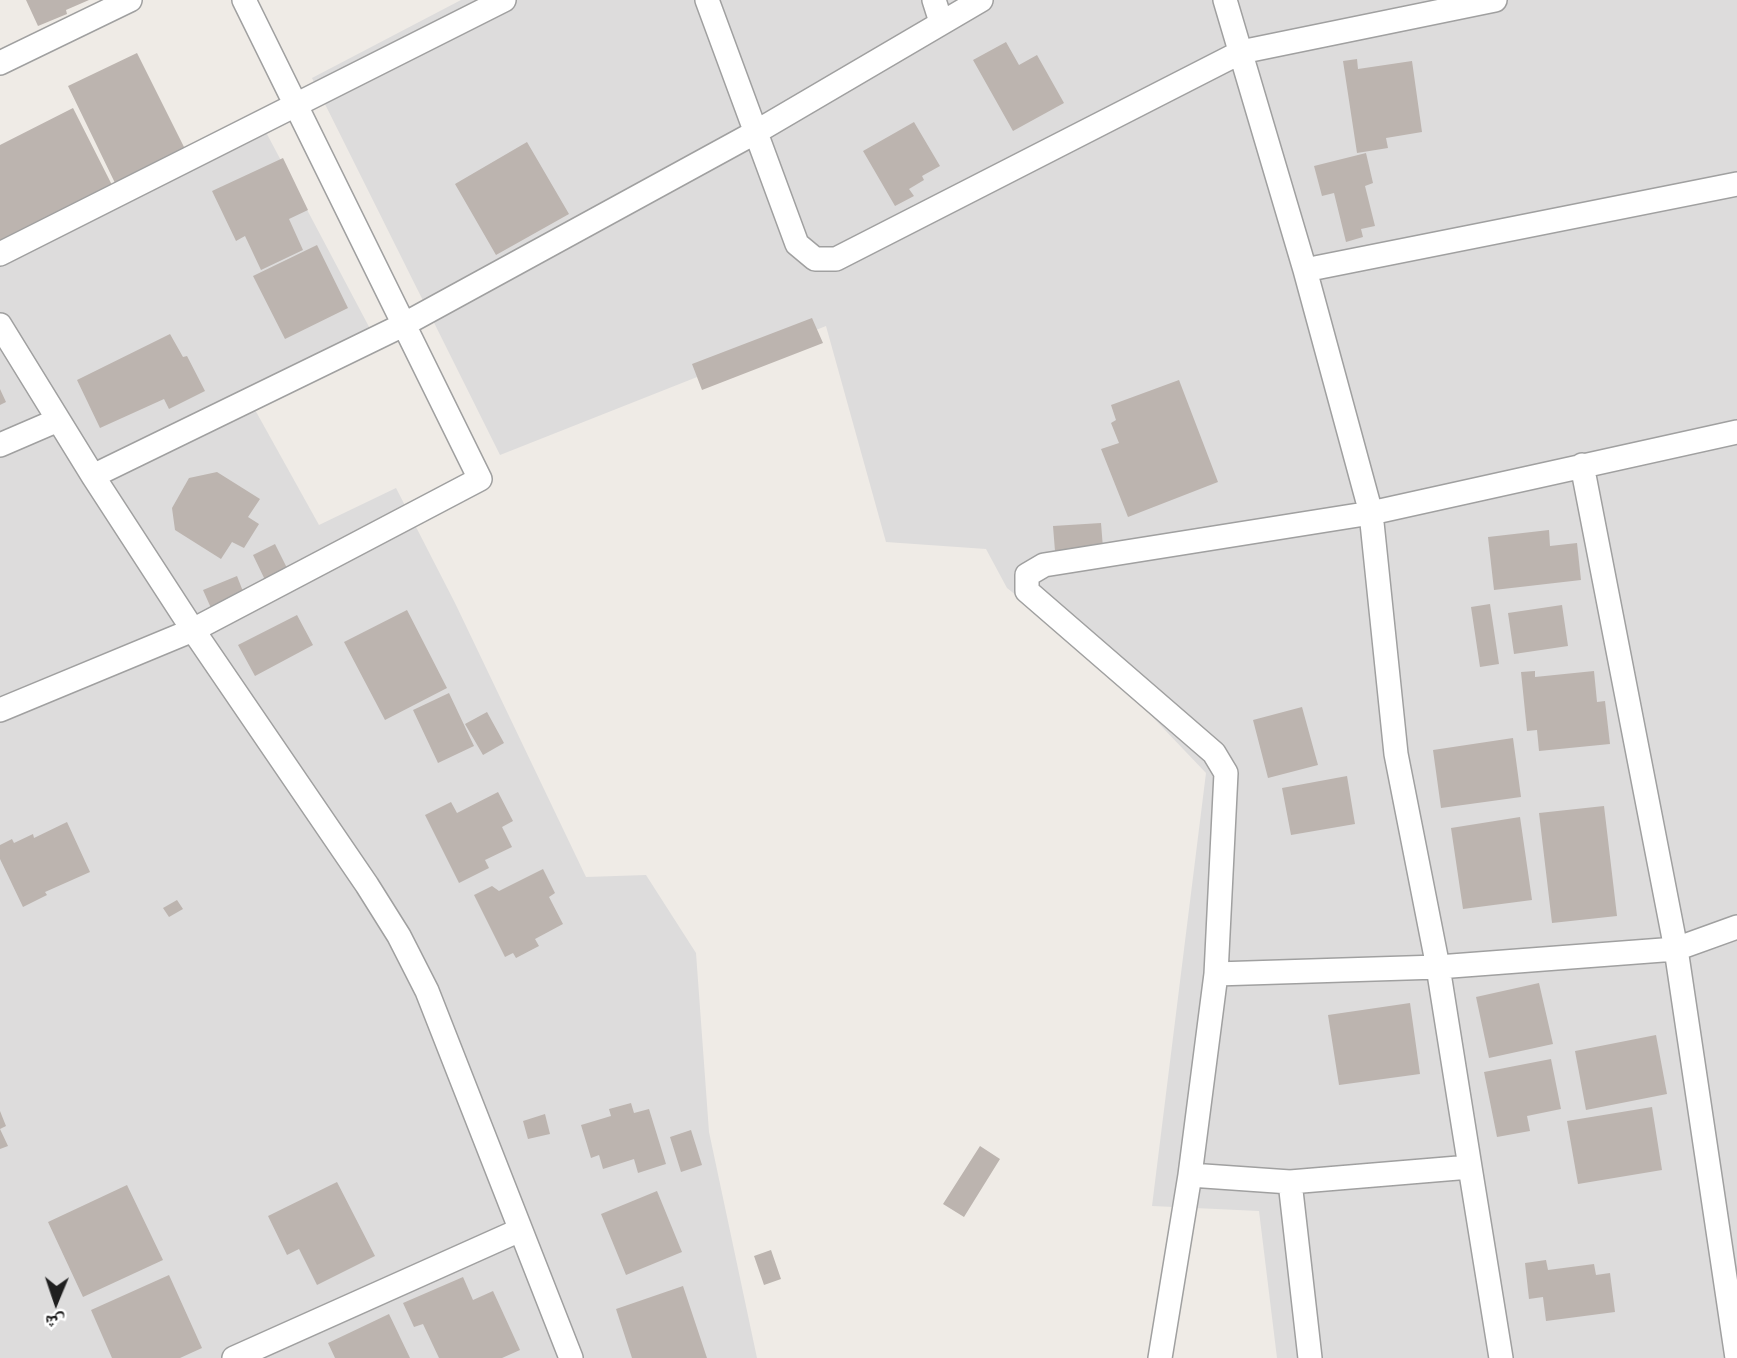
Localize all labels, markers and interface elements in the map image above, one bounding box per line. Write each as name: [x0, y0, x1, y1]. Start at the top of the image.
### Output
north arrow: [21, 1267, 91, 1337]
text: ش: [45, 1312, 66, 1334]

